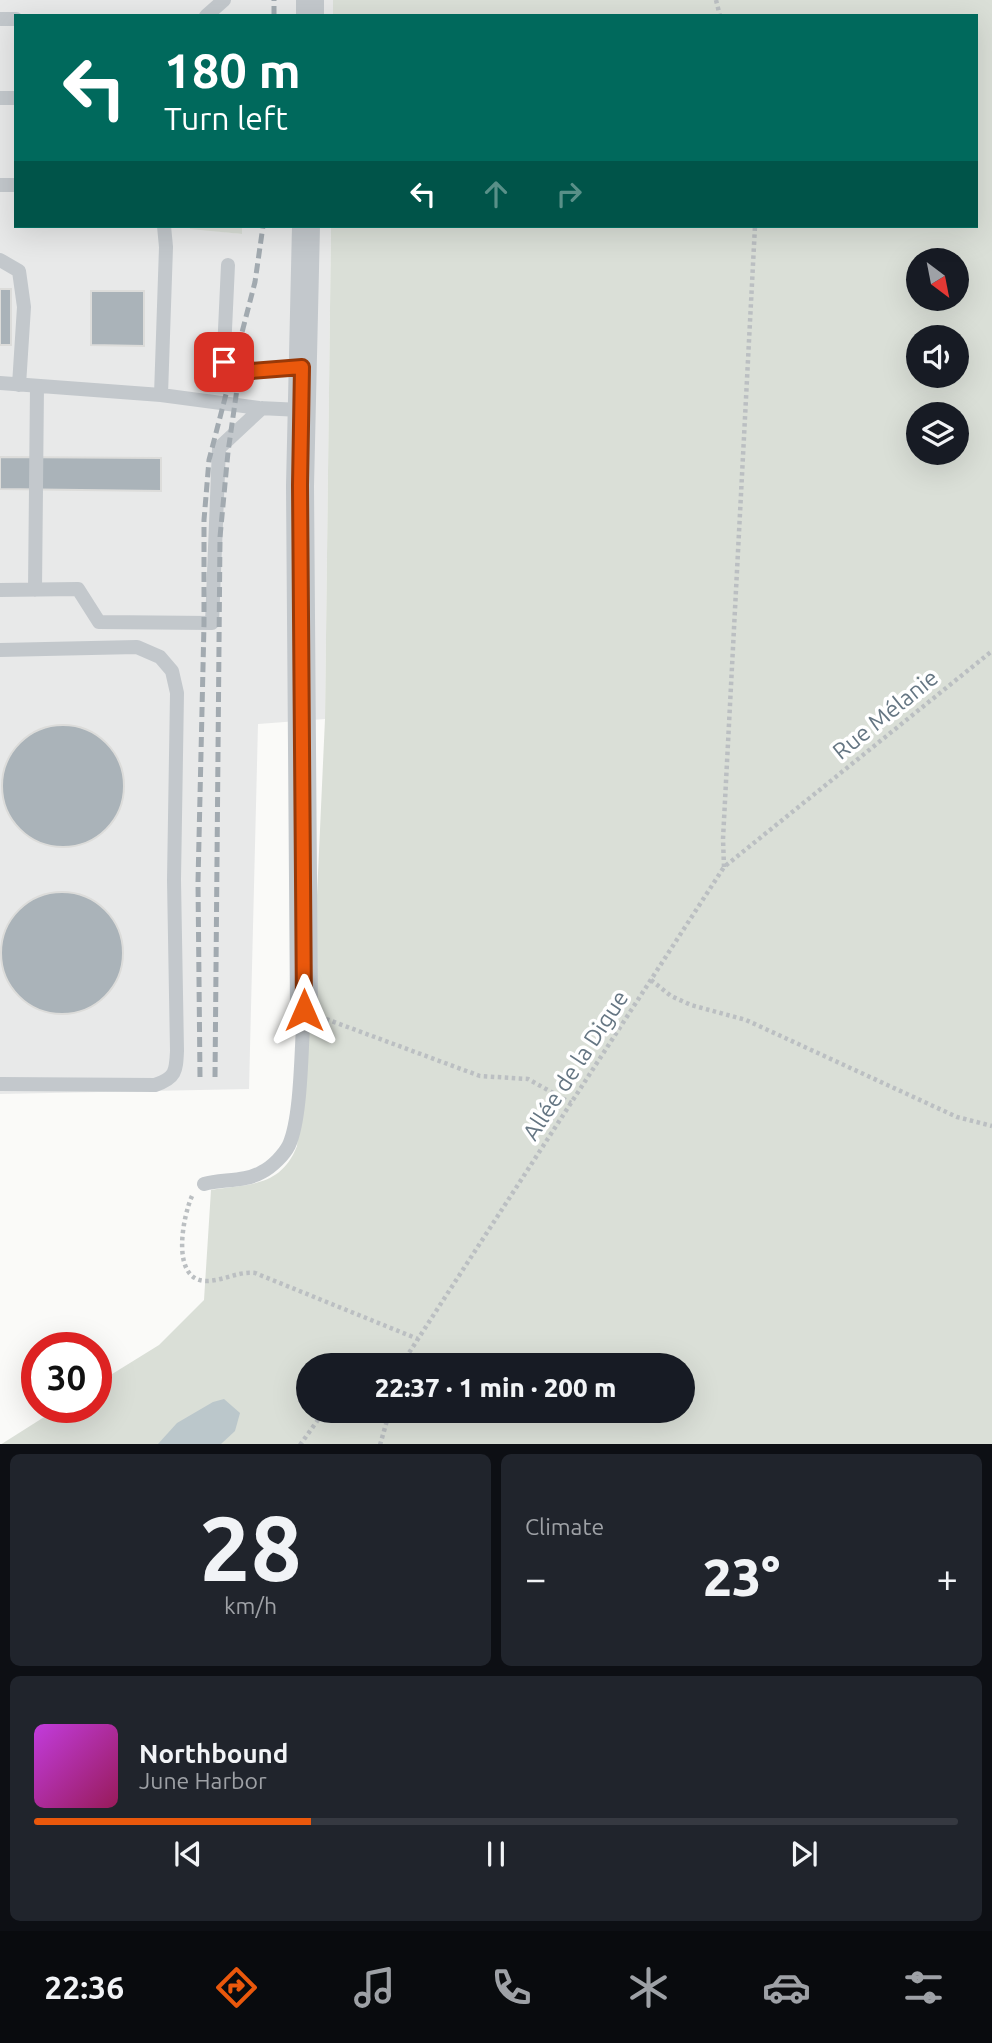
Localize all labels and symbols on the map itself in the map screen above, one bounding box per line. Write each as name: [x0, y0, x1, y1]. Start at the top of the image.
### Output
north arrow: [906, 248, 970, 312]
pin: [194, 332, 254, 392]
street label: Rue Mélanie: [828, 664, 942, 764]
position arrow: [267, 973, 341, 1047]
street label: Allée de la Digue: [517, 986, 633, 1144]
speed limit sign: 30: [21, 1332, 112, 1423]

